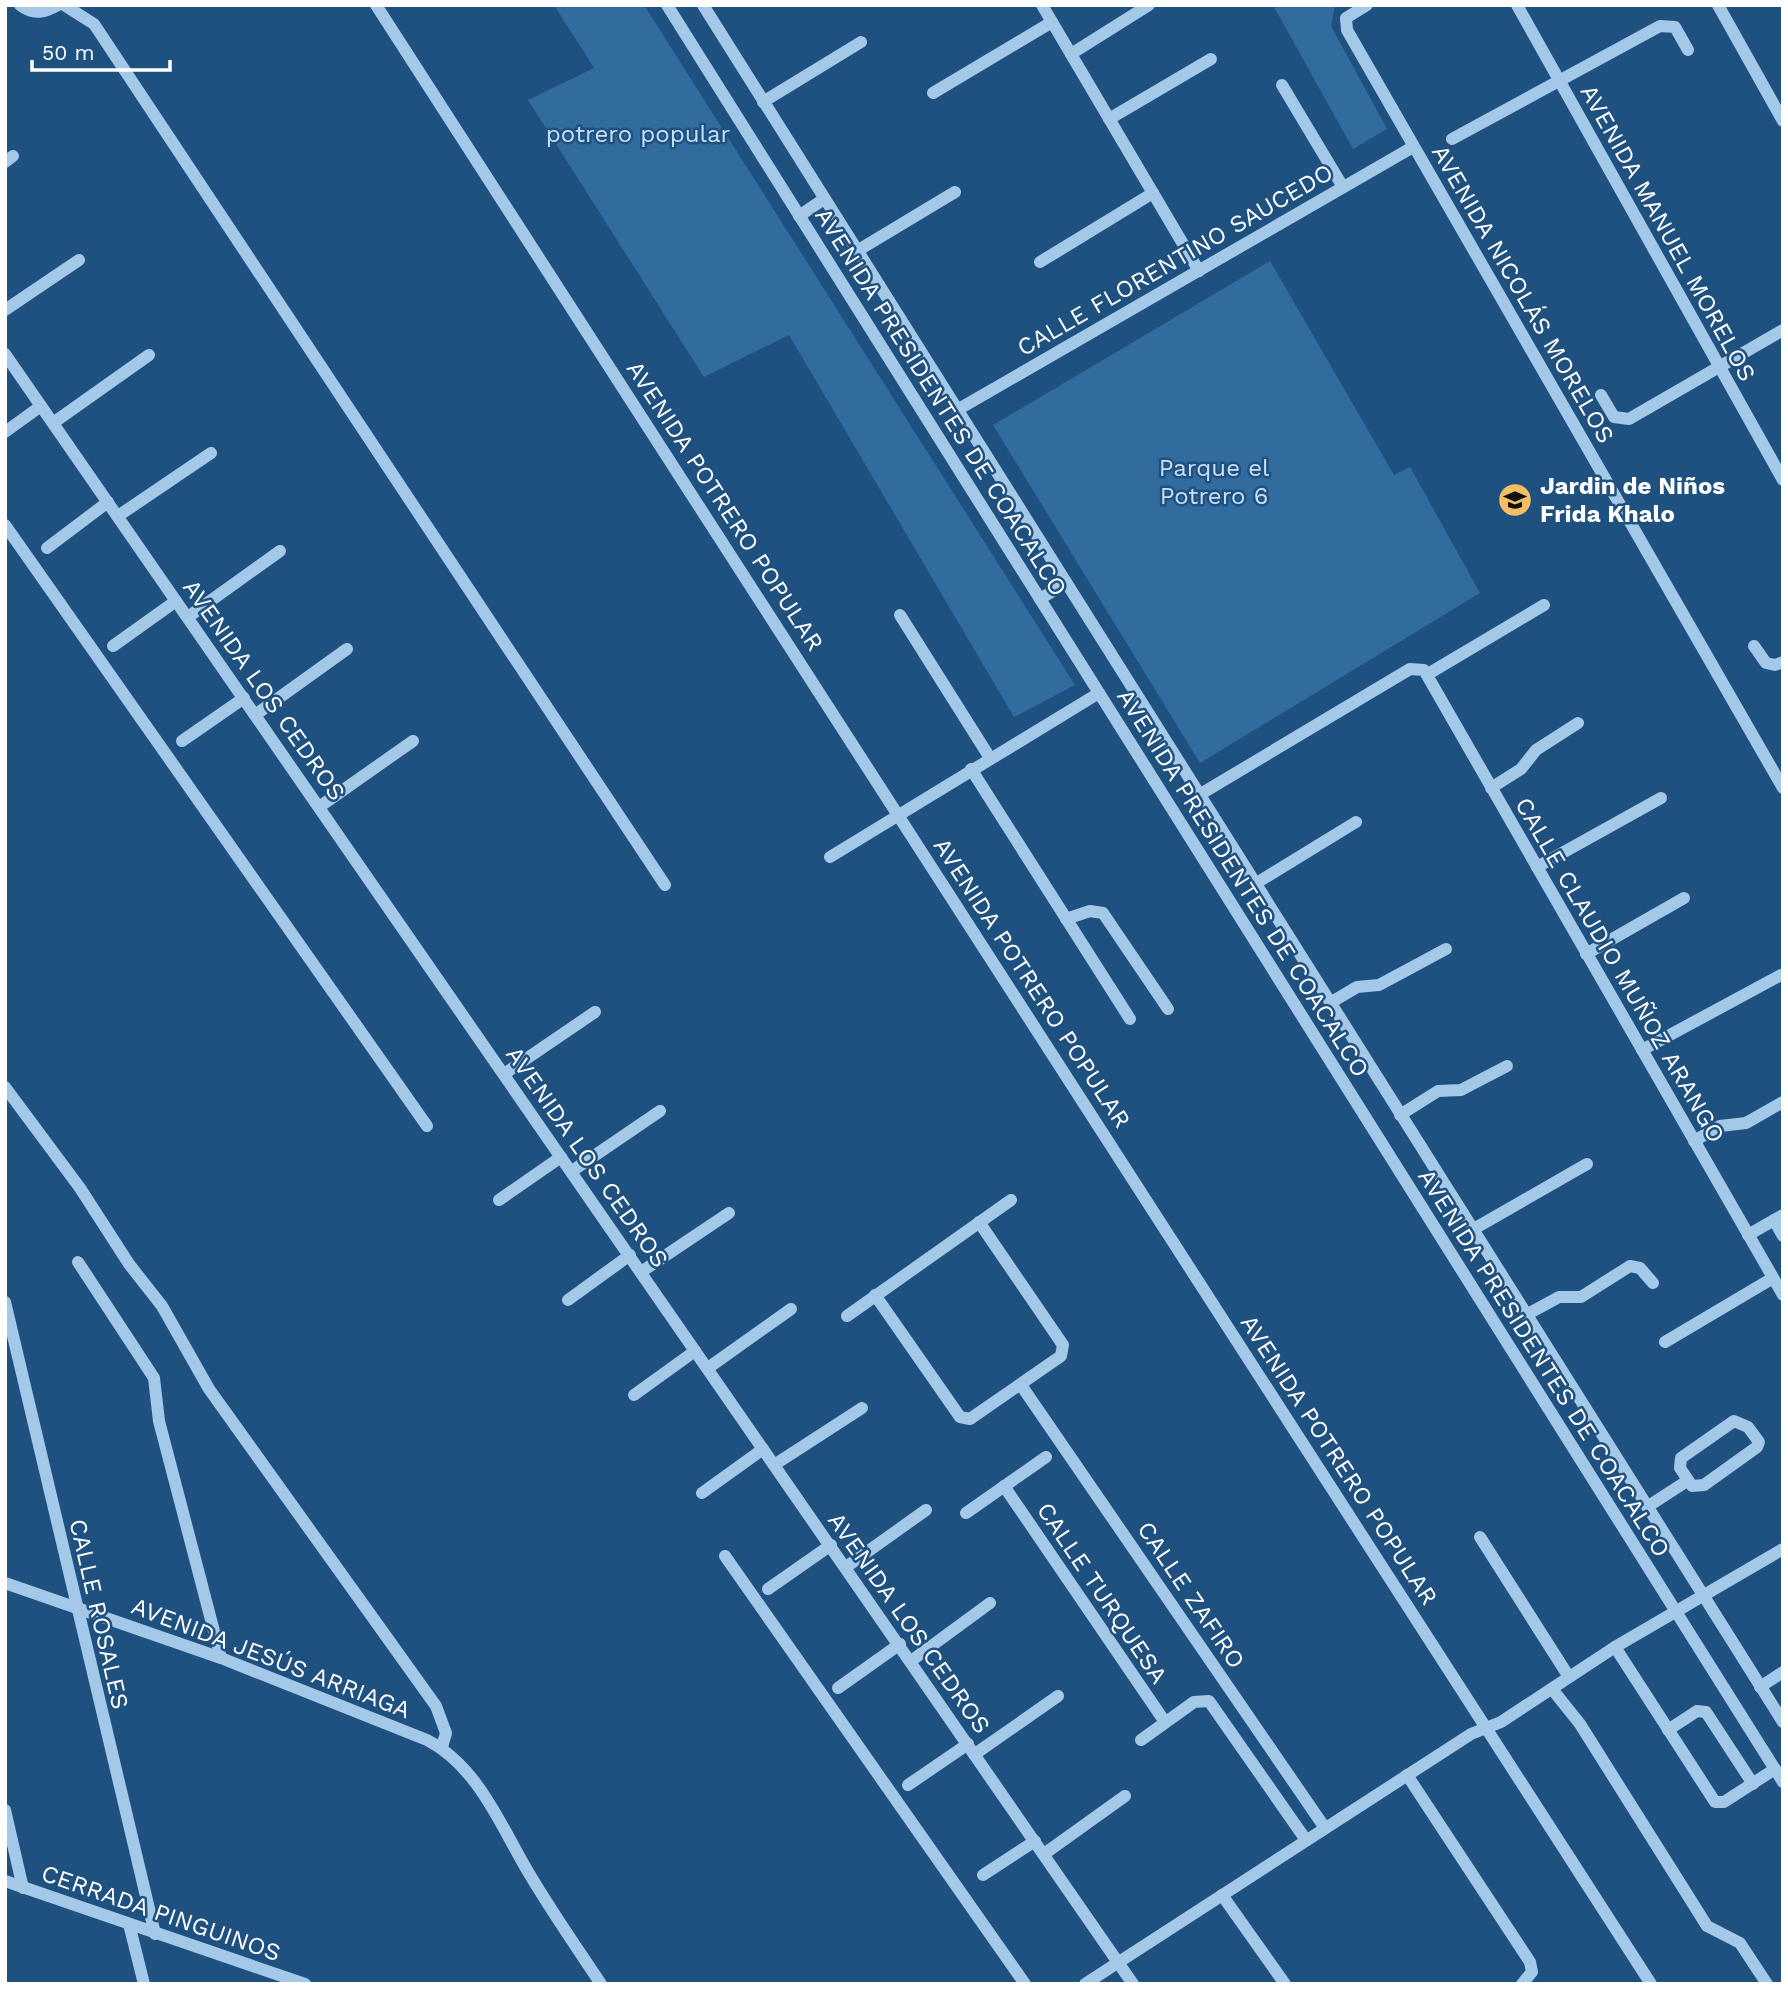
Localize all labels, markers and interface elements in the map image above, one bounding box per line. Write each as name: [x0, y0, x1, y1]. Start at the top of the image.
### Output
scale bar: [32, 28, 170, 72]
text: 50 m: [42, 40, 94, 65]
street label: AVENIDA MANUEL MORELOS: [1575, 80, 1761, 386]
park label: potrero popular: [546, 120, 730, 148]
street label: AVENIDA NICOLÁS MORELOS: [1426, 140, 1620, 448]
street label: CALLE FLORENTINO SAUCEDO: [1012, 158, 1338, 362]
street label: AVENIDA PRESIDENTES DE COACALCO: [809, 203, 1073, 601]
street label: AVENIDA POTRERO POPULAR: [621, 356, 829, 656]
park label: Parque el Potrero 6: [1159, 454, 1270, 510]
place label: Jardin de Niños Frida Khalo: [1540, 472, 1725, 528]
school or university icon: Jardin de Niños Frida Khalo: [1496, 481, 1534, 519]
street label: AVENIDA LOS CEDROS: [177, 574, 351, 806]
street label: AVENIDA PRESIDENTES DE COACALCO: [1111, 684, 1375, 1082]
street label: CALLE CLAUDIO MUÑOZ ARANGO: [1509, 792, 1731, 1148]
street label: AVENIDA POTRERO POPULAR: [928, 833, 1136, 1133]
street label: AVENIDA LOS CEDROS: [500, 1041, 674, 1273]
street label: AVENIDA PRESIDENTES DE COACALCO: [1412, 1164, 1676, 1562]
street label: AVENIDA POTRERO POPULAR: [1235, 1310, 1443, 1610]
street label: CALLE TURQUESA: [1031, 1497, 1173, 1689]
street label: AVENIDA LOS CEDROS: [822, 1507, 996, 1739]
street label: CALLE ROSALES: [64, 1516, 134, 1712]
street label: CALLE ZAFIRO: [1132, 1516, 1250, 1674]
street label: AVENIDA JESÚS ARRIAGA: [128, 1592, 415, 1724]
street label: CERRADA PINGUINOS: [38, 1859, 284, 1967]

